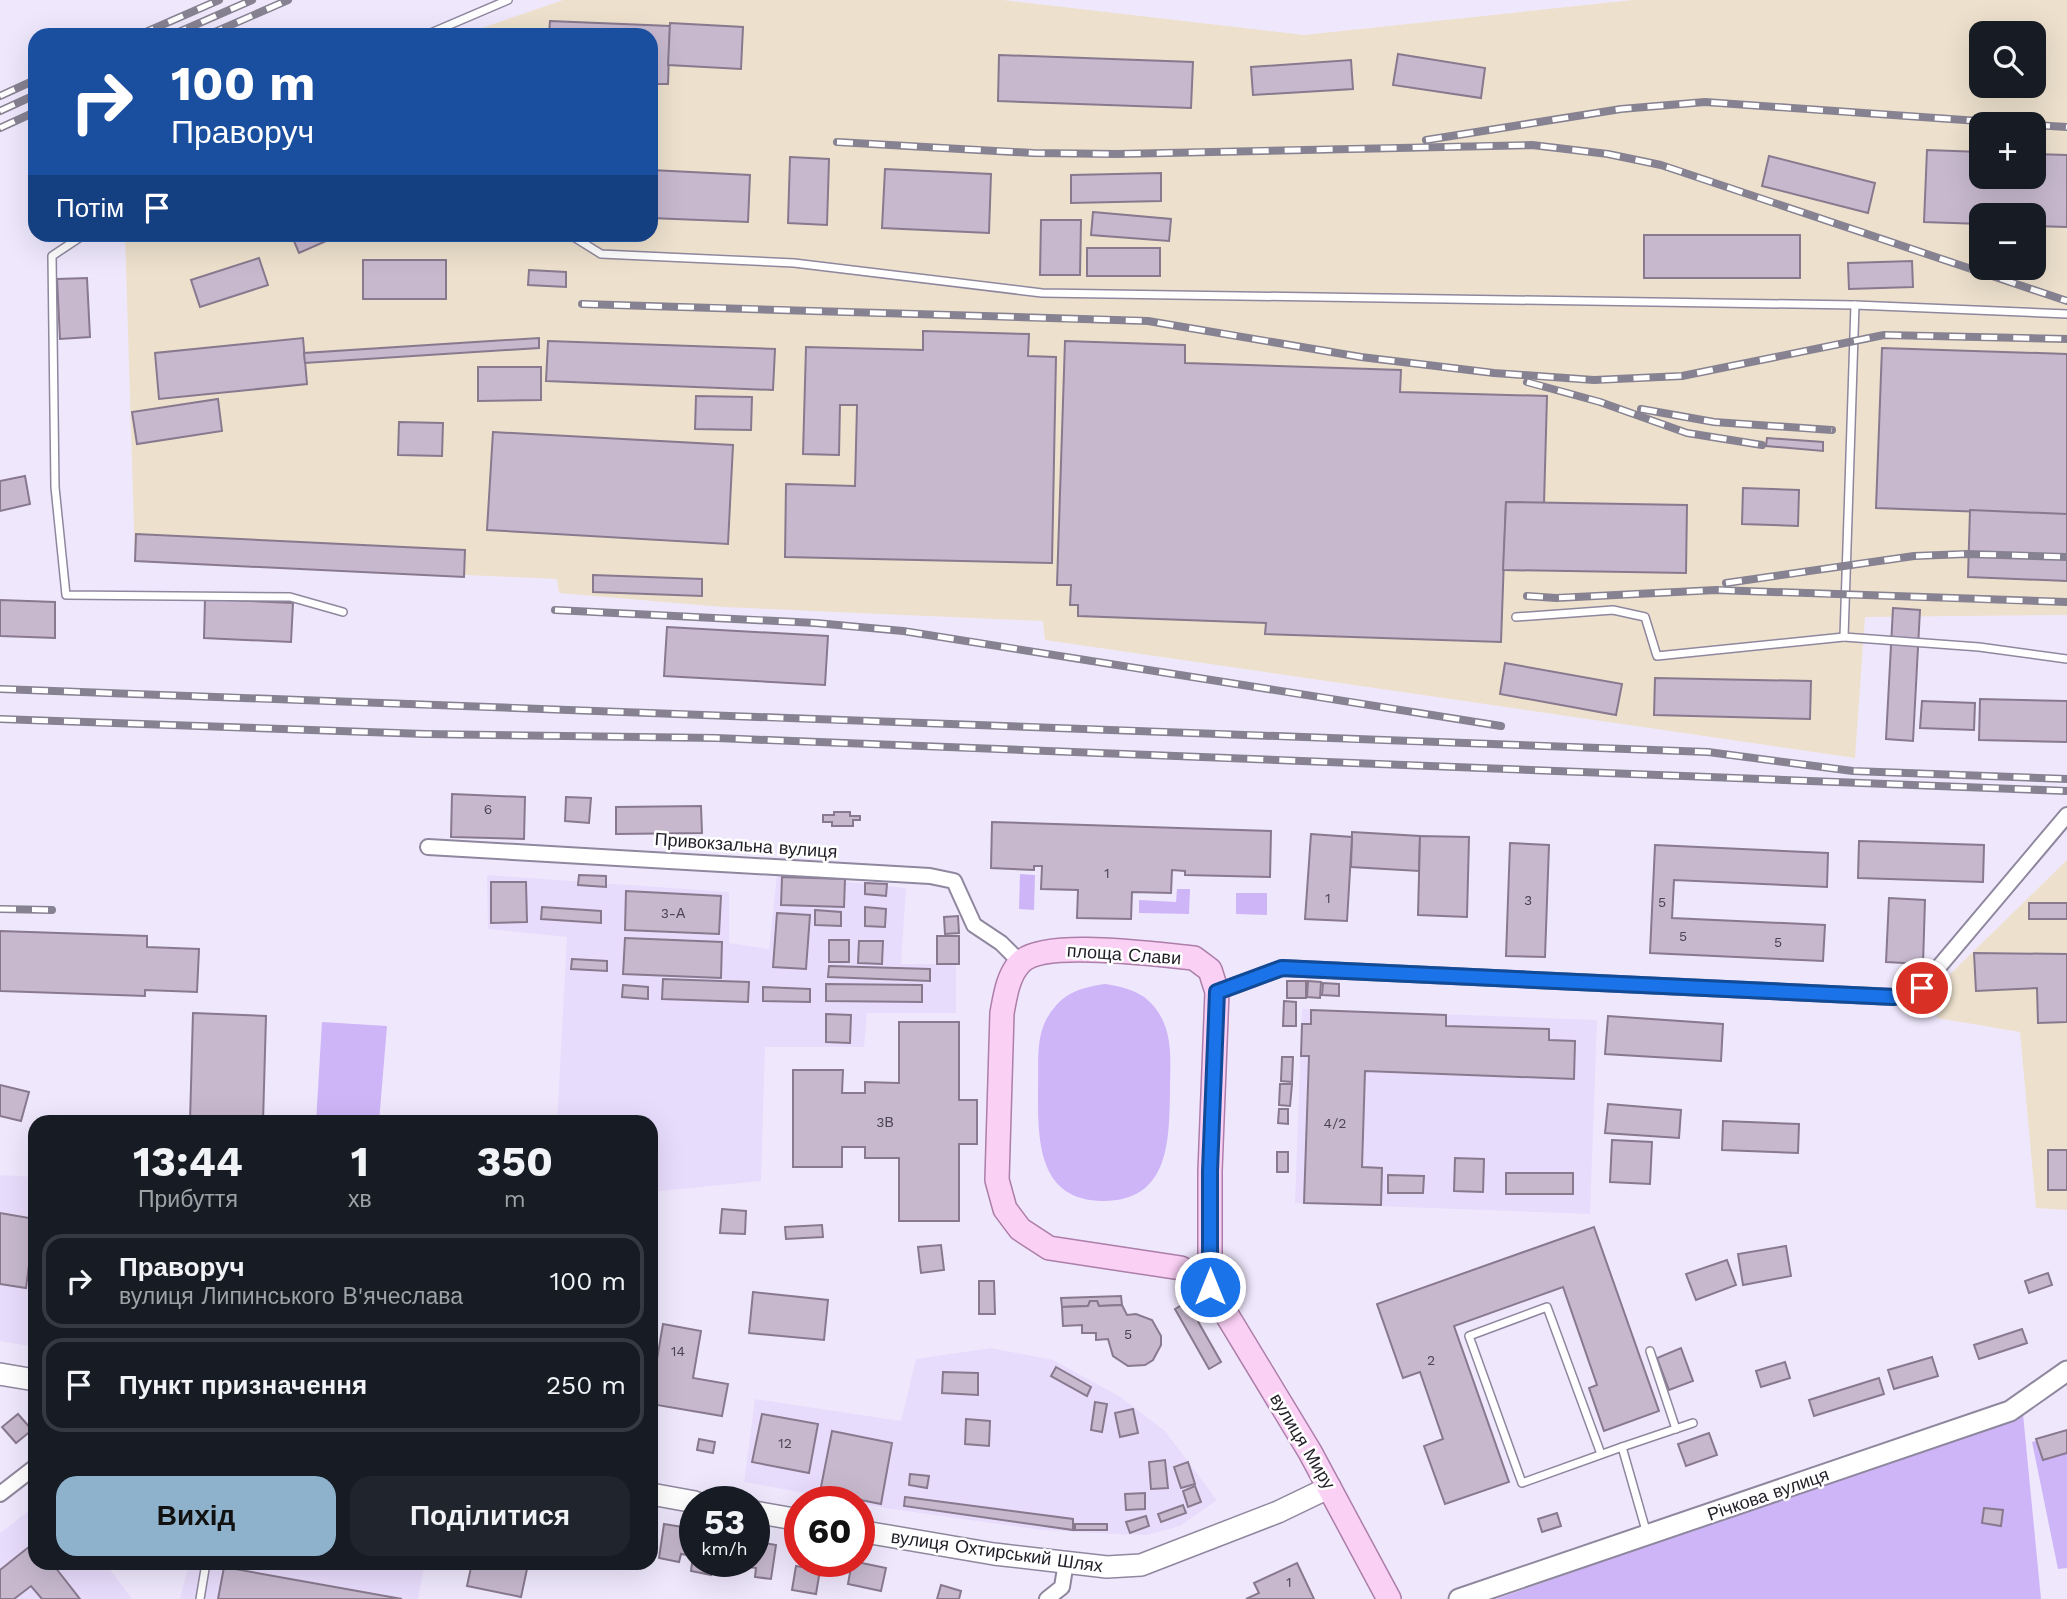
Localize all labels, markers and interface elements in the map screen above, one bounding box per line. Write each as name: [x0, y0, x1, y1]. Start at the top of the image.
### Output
map controls: [1969, 21, 2046, 280]
button: search: [1969, 21, 2046, 98]
text: 100 m: [171, 54, 315, 112]
icon: right: [56, 56, 147, 147]
button: +: [1969, 112, 2046, 189]
text: Праворуч: [171, 113, 314, 151]
icon: arrive: [138, 189, 176, 227]
text: Потім: [56, 193, 124, 223]
button: −: [1969, 203, 2046, 280]
house number: 6: [484, 801, 492, 817]
street label: Привокзальна вулиця: [654, 828, 838, 862]
house number: 1: [1104, 865, 1110, 881]
house number: 1: [1325, 890, 1331, 906]
house number: 3: [1524, 892, 1532, 908]
house number: 5: [1658, 894, 1666, 910]
house number: 3-А: [661, 905, 686, 921]
house number: 5: [1679, 928, 1687, 944]
house number: 5: [1774, 934, 1782, 950]
street label: площа Слави: [1066, 940, 1182, 968]
pin: [1892, 958, 1952, 1018]
icon: arrive: [1903, 969, 1941, 1007]
house number: 3В: [876, 1114, 894, 1130]
house number: 4/2: [1324, 1115, 1346, 1131]
text: 13:44: [133, 1137, 243, 1186]
text: 1: [351, 1137, 369, 1186]
text: 350: [477, 1137, 553, 1186]
text: Прибуття: [138, 1186, 238, 1213]
text: хв: [348, 1186, 372, 1213]
text: m: [504, 1186, 526, 1213]
position arrow: [1173, 1250, 1247, 1324]
text: Праворуч: [119, 1252, 245, 1282]
icon: right: [60, 1262, 98, 1300]
text: 100 m: [550, 1266, 626, 1296]
text: вулиця Липинського В'ячеслава: [119, 1283, 463, 1310]
house number: 5: [1124, 1326, 1132, 1342]
house number: 14: [671, 1343, 685, 1359]
house number: 2: [1427, 1352, 1435, 1368]
icon: arrive: [60, 1366, 98, 1404]
text: Пункт призначення: [119, 1370, 367, 1400]
text: 250 m: [546, 1370, 626, 1400]
street label: вулиця Миру: [1266, 1389, 1340, 1493]
house number: 12: [778, 1435, 792, 1451]
street label: Річкова вулиця: [1704, 1463, 1832, 1525]
button: Вихід: [56, 1476, 336, 1556]
button: Поділитися: [350, 1476, 630, 1556]
speed limit sign: 60: [784, 1486, 875, 1577]
text: 53: [704, 1501, 745, 1543]
street label: вулиця Охтирський Шлях: [890, 1526, 1104, 1576]
text: km/h: [701, 1538, 748, 1559]
house number: 1: [1286, 1574, 1292, 1590]

